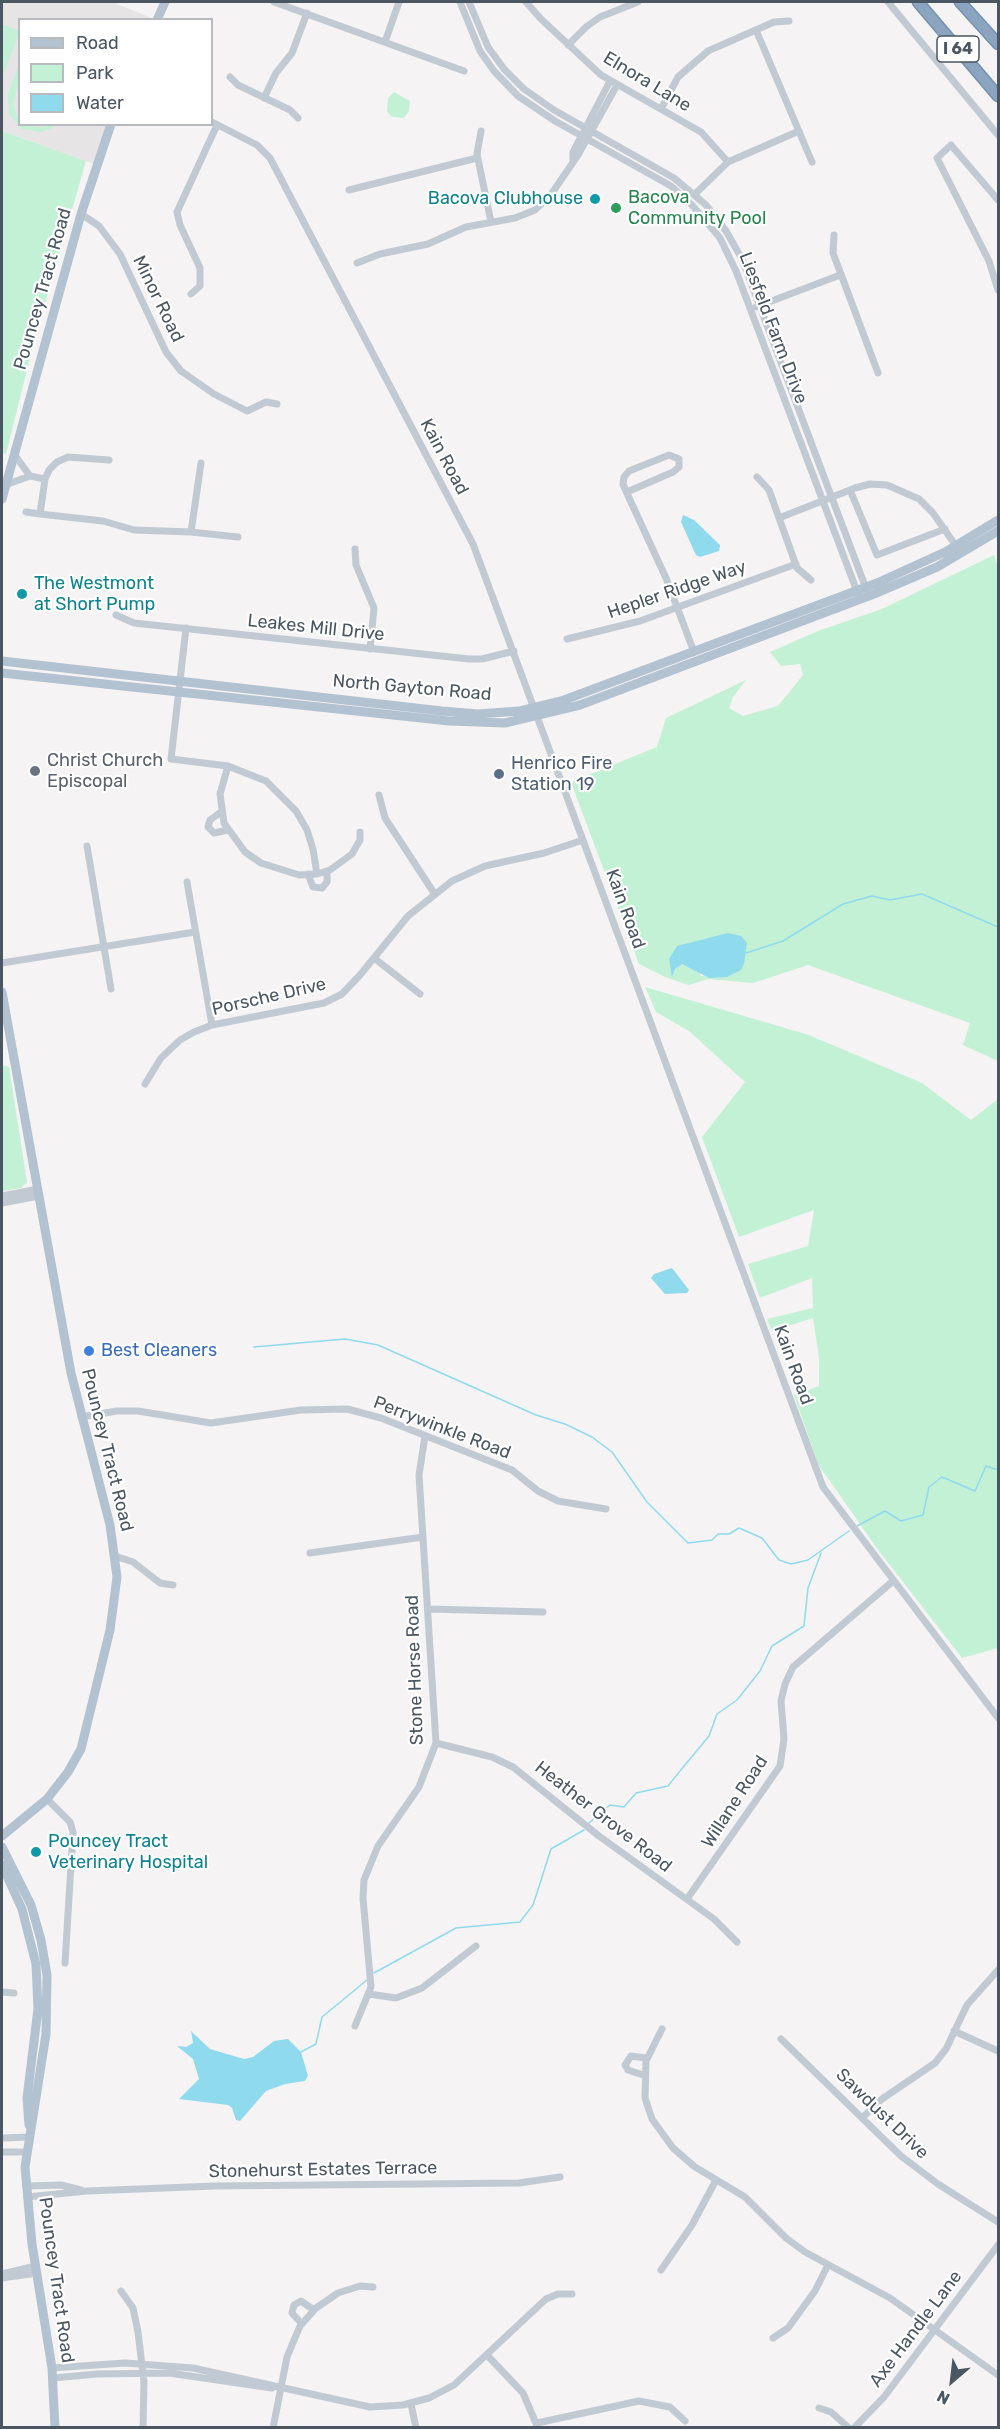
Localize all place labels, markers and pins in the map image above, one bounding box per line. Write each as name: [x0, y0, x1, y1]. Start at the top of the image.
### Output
place label: Bacova Community Pool: [628, 187, 766, 230]
place label: Bacova Clubhouse: [428, 188, 583, 210]
marker: Bacova Clubhouse: [588, 192, 602, 206]
marker: Bacova Community Pool: [609, 201, 623, 215]
place label: The Westmont at Short Pump: [34, 573, 155, 616]
marker: The Westmont at Short Pump: [15, 587, 29, 601]
place label: Christ Church Episcopal: [47, 750, 163, 792]
place label: Henrico Fire Station 19: [511, 753, 612, 795]
marker: Christ Church Episcopal: [28, 764, 42, 778]
marker: Henrico Fire Station 19: [492, 767, 506, 781]
place label: Best Cleaners: [101, 1340, 217, 1362]
marker: Best Cleaners: [82, 1344, 96, 1358]
place label: Pouncey Tract Veterinary Hospital: [48, 1831, 208, 1874]
marker: Pouncey Tract Veterinary Hospital: [29, 1845, 43, 1859]

